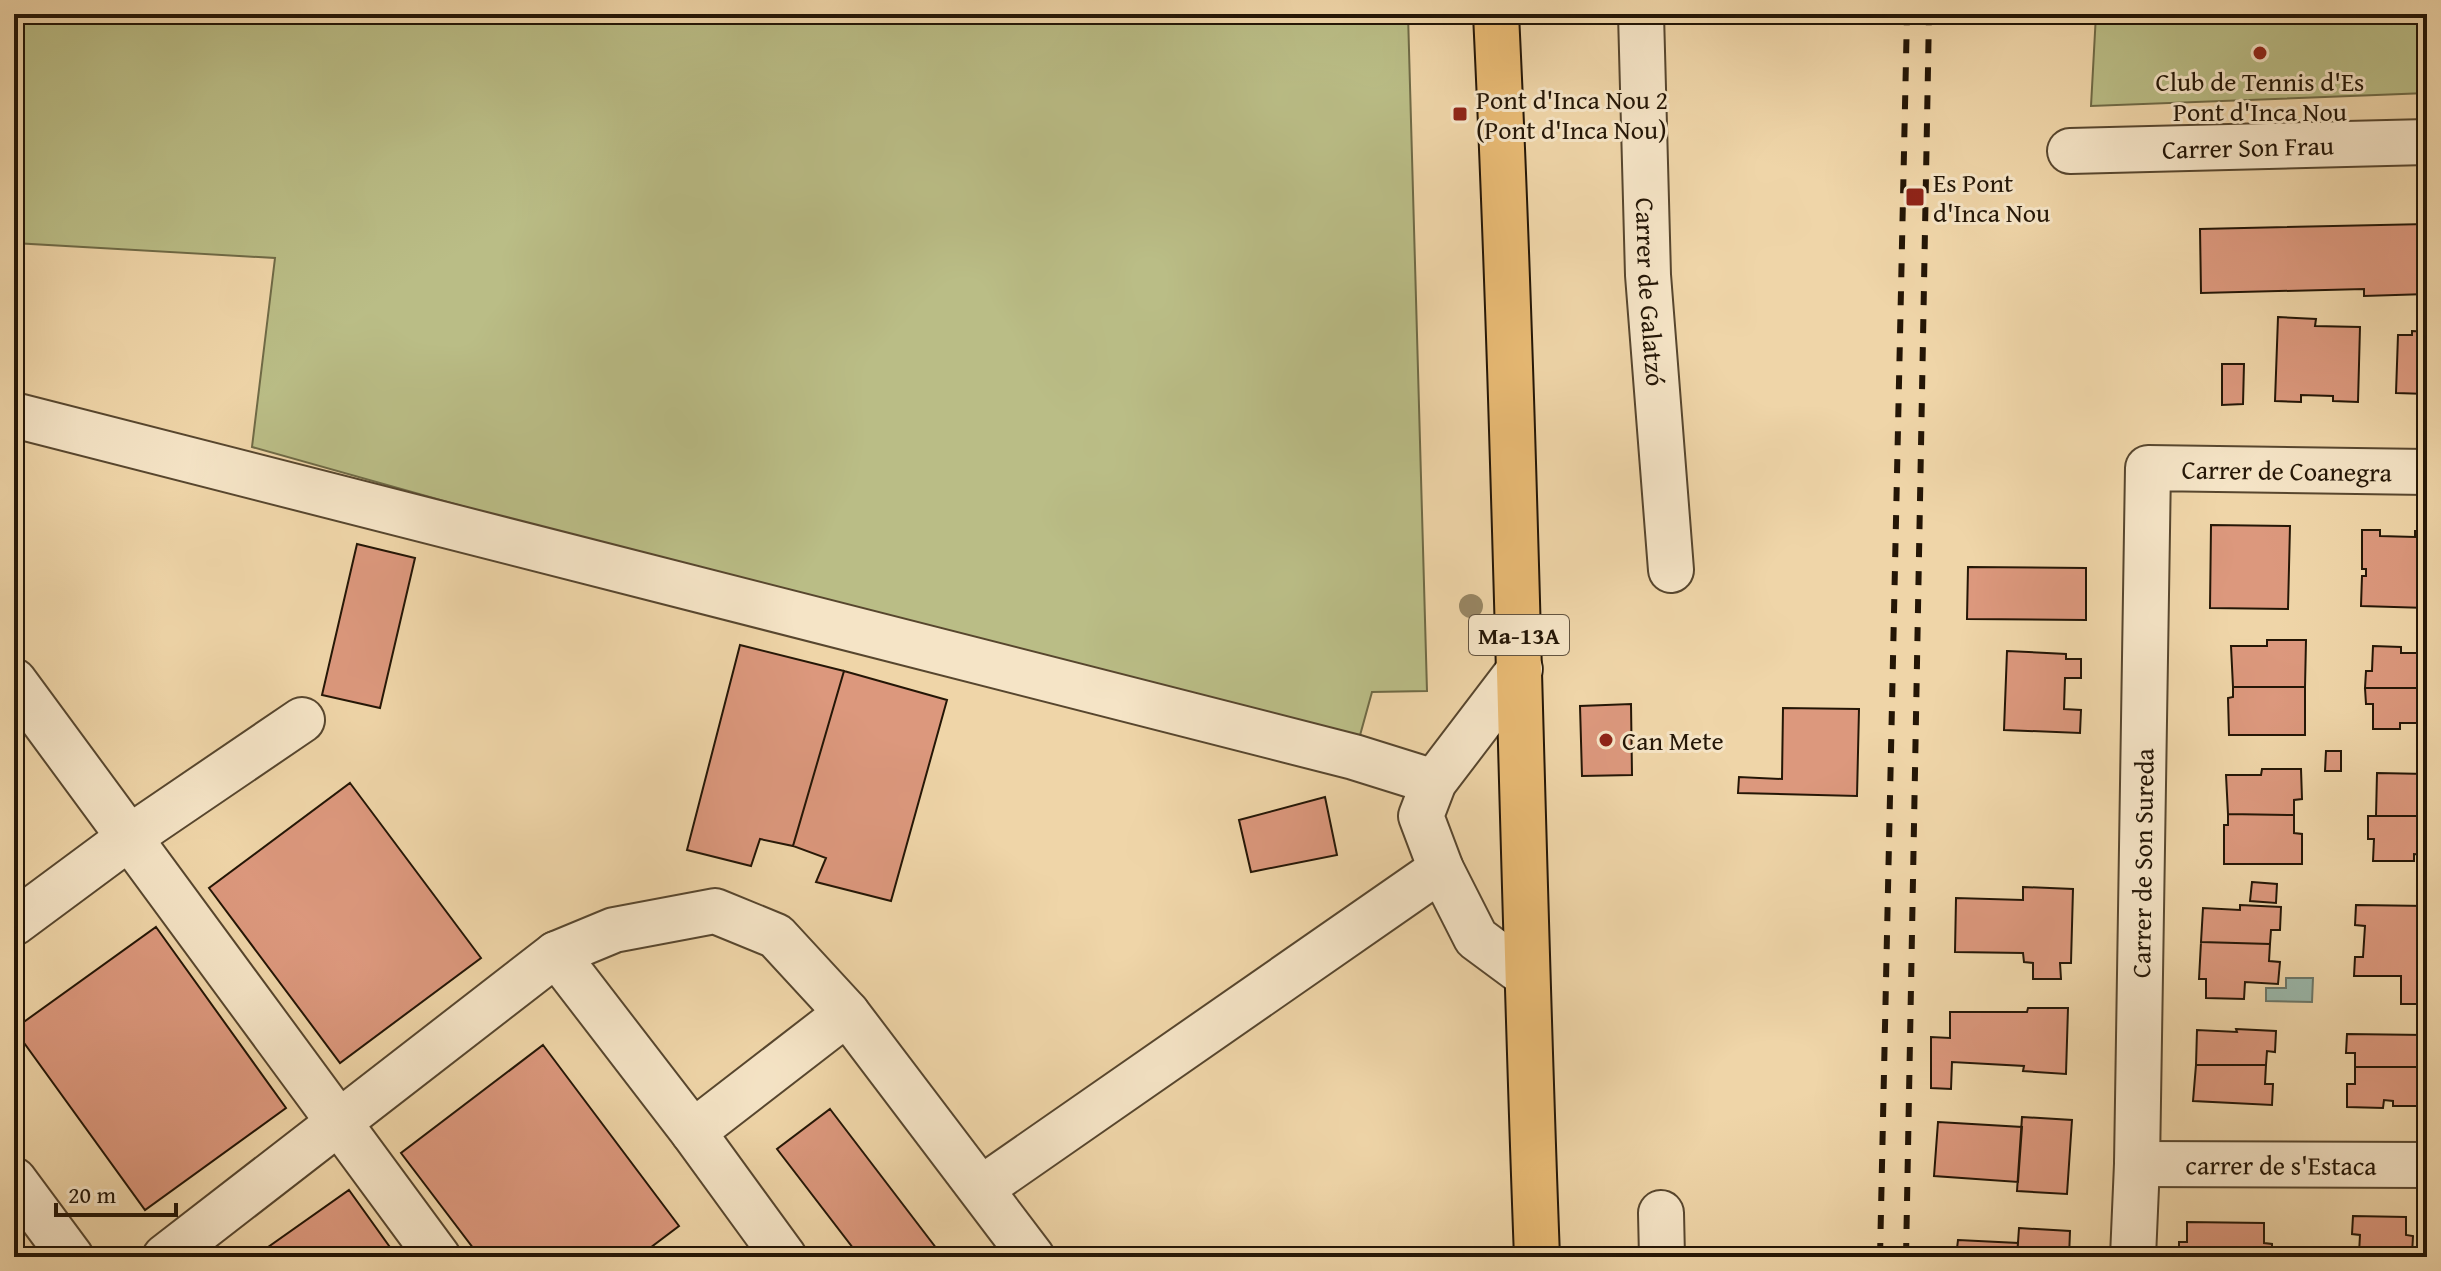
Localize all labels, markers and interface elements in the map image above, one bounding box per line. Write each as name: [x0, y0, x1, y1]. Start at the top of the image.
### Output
marker: Club de Tennis d'Es Pont d'Inca Nou: [2251, 44, 2269, 62]
place label: Club de Tennis d'Es Pont d'Inca Nou: [2156, 62, 2364, 131]
place label: Pont d'Inca Nou 2 (Pont d'Inca Nou): [1476, 80, 1668, 149]
marker: Pont d'Inca Nou 2 (Pont d'Inca Nou): [1451, 105, 1469, 123]
street label: Carrer Son Frau: [2161, 125, 2334, 168]
place label: Es Pont d'Inca Nou: [1933, 163, 2050, 232]
marker: Es Pont d'Inca Nou: [1904, 186, 1926, 208]
street label: Carrer de Galatzó: [1626, 197, 1676, 388]
street label: Carrer de Coanegra: [2181, 449, 2393, 491]
road number: Ma-13A: [1469, 615, 1569, 655]
place label: Can Mete: [1622, 721, 1724, 760]
marker: Can Mete: [1597, 731, 1615, 749]
street label: Carrer de Son Sureda: [2120, 747, 2163, 978]
street label: carrer de s'Estaca: [2185, 1145, 2377, 1184]
scale bar: [56, 1167, 176, 1217]
text: 20 m: [68, 1177, 116, 1212]

